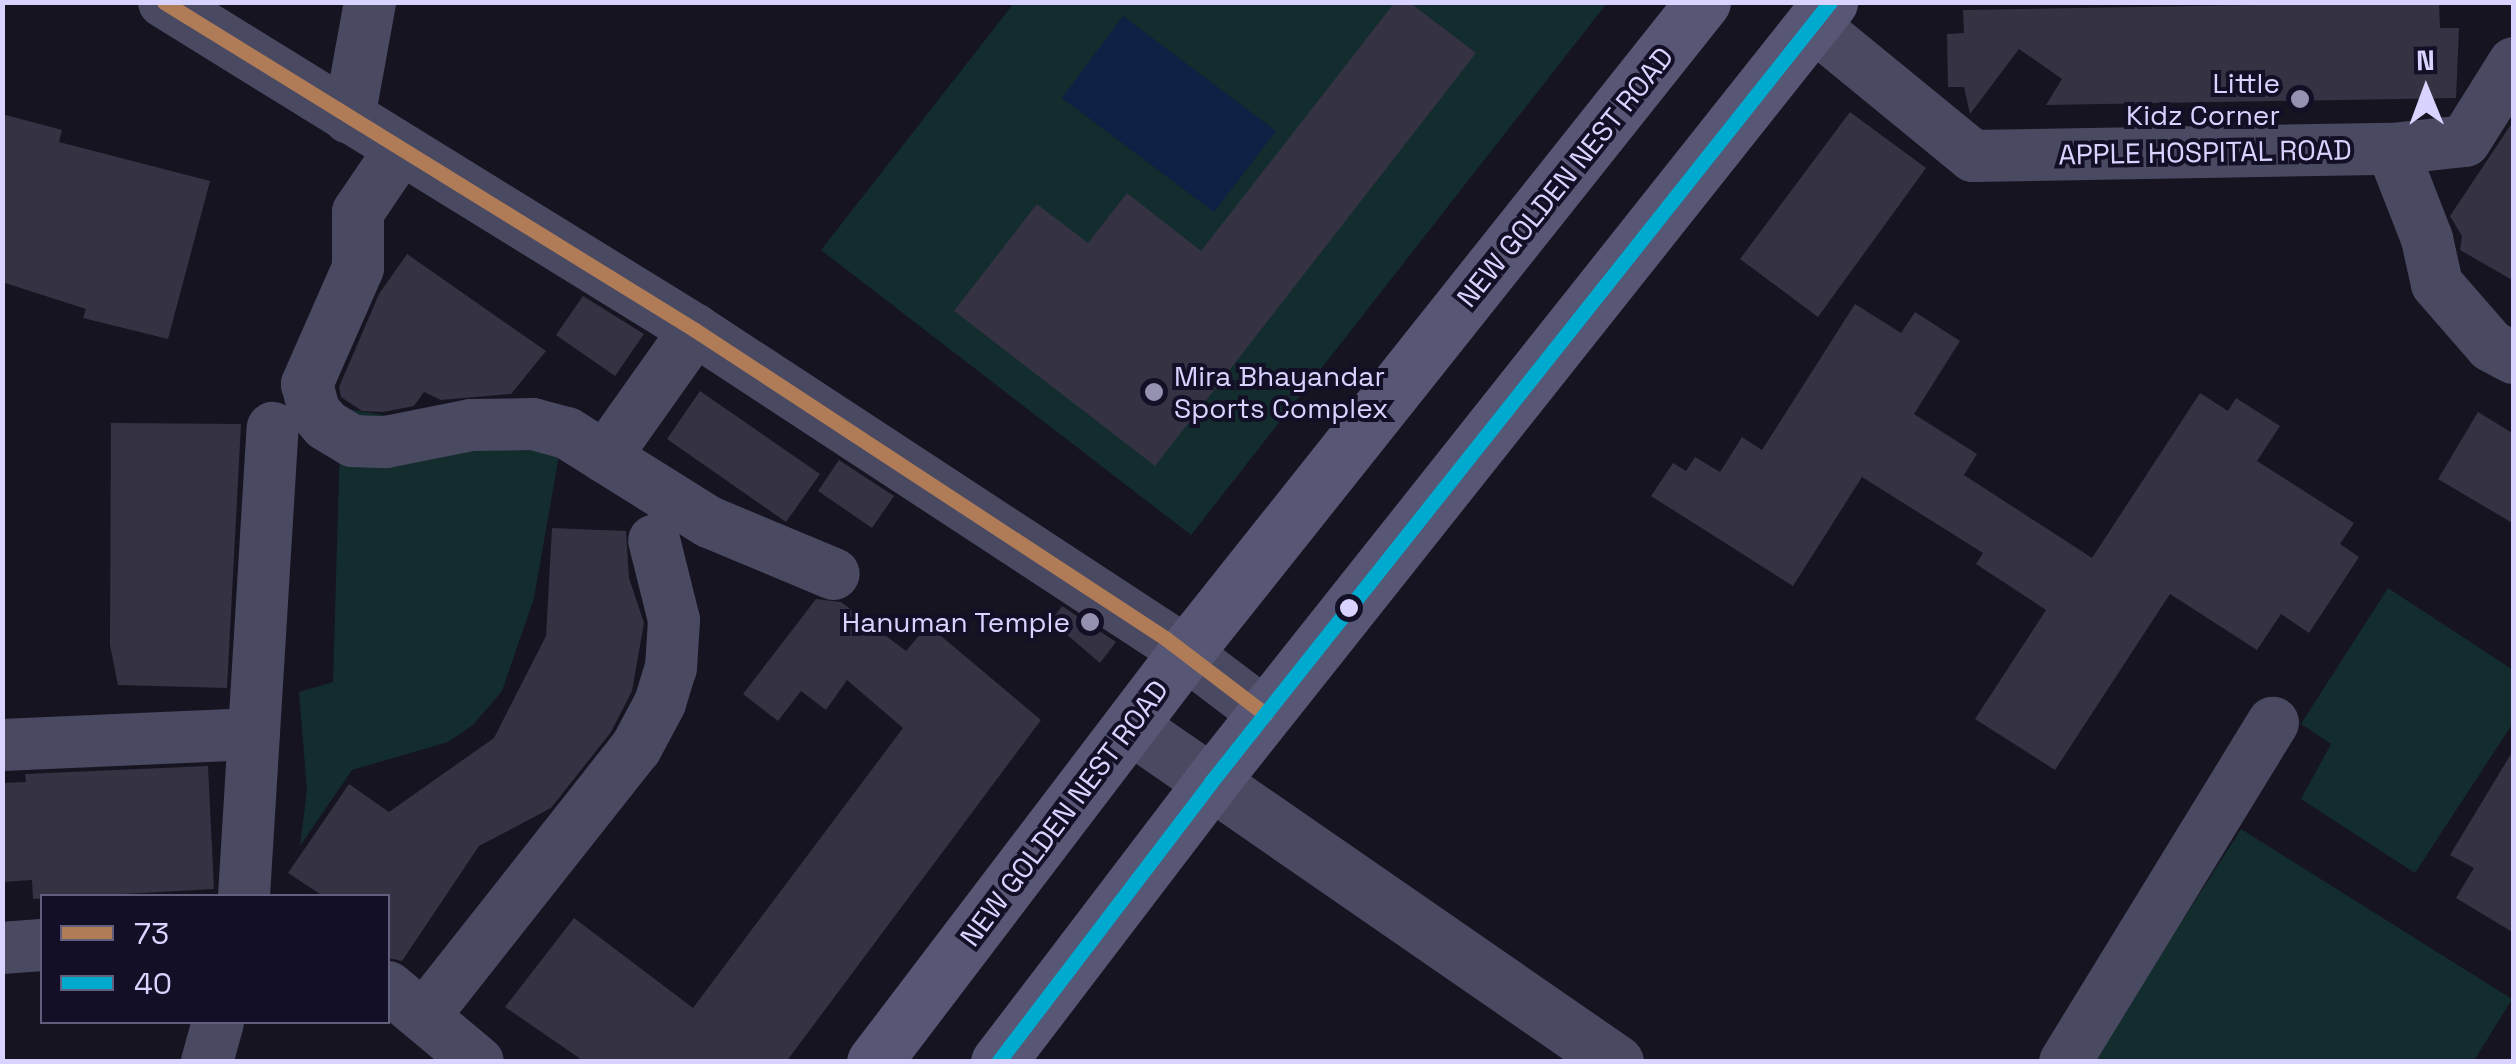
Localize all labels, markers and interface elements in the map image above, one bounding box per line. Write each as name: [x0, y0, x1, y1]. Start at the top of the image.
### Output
street label: NEW GOLDEN NEST ROAD: [1450, 40, 1680, 314]
north arrow: [2376, 40, 2476, 140]
text: N: [2416, 42, 2435, 78]
place label: Little Kidz Corner: [2126, 66, 2280, 132]
marker: Little Kidz Corner: [2289, 88, 2311, 110]
street label: APPLE HOSPITAL ROAD: [2058, 133, 2352, 171]
place label: Mira Bhayandar Sports Complex: [1174, 359, 1388, 425]
marker: Mira Bhayandar Sports Complex: [1143, 381, 1165, 403]
unlabelled marker: [1339, 598, 1359, 618]
place label: Hanuman Temple: [841, 605, 1070, 639]
marker: Hanuman Temple: [1079, 611, 1101, 633]
street label: NEW GOLDEN NEST ROAD: [953, 673, 1175, 953]
legend: [40, 894, 390, 1024]
text: 73: [134, 914, 169, 953]
text: 40: [134, 964, 172, 1003]

